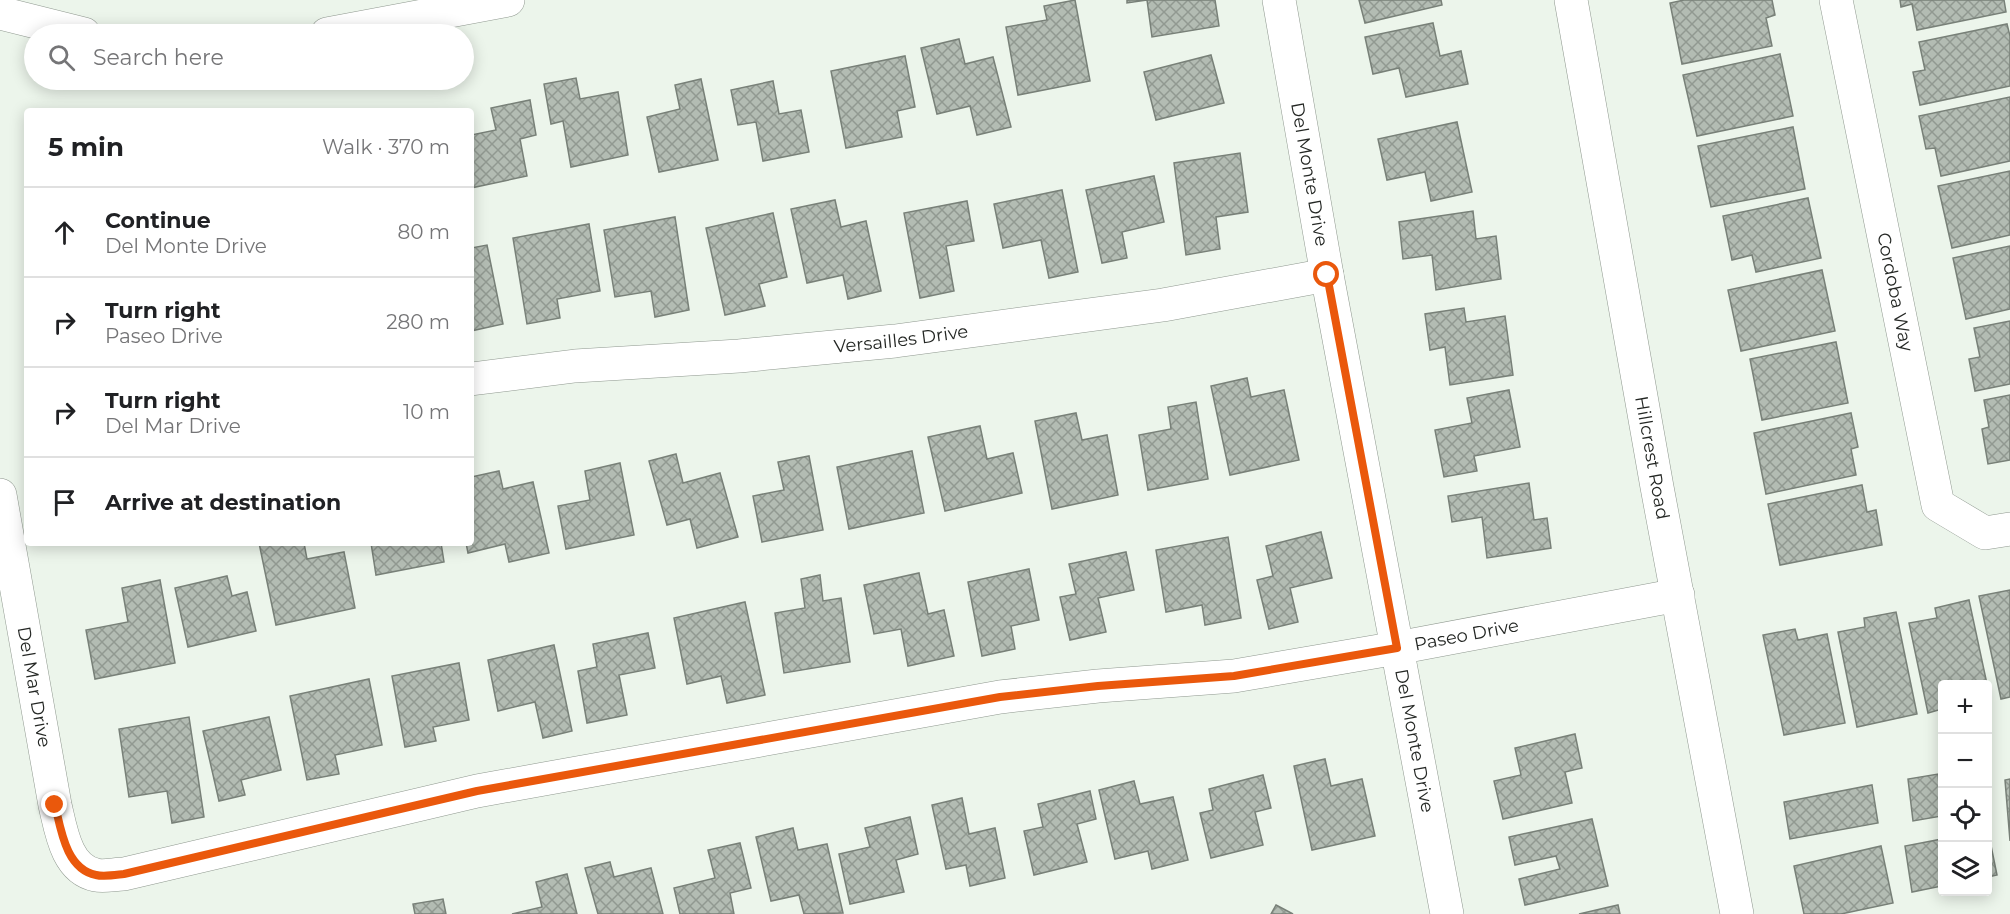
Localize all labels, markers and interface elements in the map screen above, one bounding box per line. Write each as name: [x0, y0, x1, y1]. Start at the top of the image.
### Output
search box: [24, 24, 474, 90]
icon: search: [45, 41, 78, 74]
text: Search here: [93, 44, 224, 71]
street label: Del Monte Drive: [1286, 101, 1333, 248]
text: 5 min: [48, 131, 124, 163]
text: Walk · 370 m: [322, 135, 450, 159]
text: Continue: [105, 207, 211, 234]
icon: ahead: [48, 216, 81, 249]
text: 80 m: [398, 220, 450, 244]
street label: Cordoba Way: [1872, 231, 1918, 354]
text: Del Monte Drive: [105, 234, 267, 258]
route start: [1313, 261, 1339, 287]
text: Turn right: [105, 297, 220, 324]
icon: right: [48, 306, 81, 339]
text: 280 m: [386, 310, 450, 334]
street label: Versailles Drive: [833, 320, 970, 358]
text: Paseo Drive: [105, 324, 223, 348]
text: Turn right: [105, 387, 220, 414]
street label: Hillcrest Road: [1630, 394, 1674, 521]
icon: right: [48, 396, 81, 429]
text: 10 m: [403, 400, 450, 424]
text: Del Mar Drive: [105, 414, 241, 438]
icon: arrive: [48, 486, 81, 519]
text: Arrive at destination: [105, 489, 341, 516]
street label: Paseo Drive: [1412, 614, 1521, 656]
street label: Del Mar Drive: [13, 625, 56, 749]
street label: Del Monte Drive: [1390, 667, 1439, 814]
map controls: [1938, 680, 1992, 896]
button: +: [1938, 680, 1992, 734]
button: −: [1938, 734, 1992, 788]
button: locate: [1938, 788, 1992, 842]
route end: [41, 791, 67, 817]
button: layers: [1938, 842, 1992, 896]

